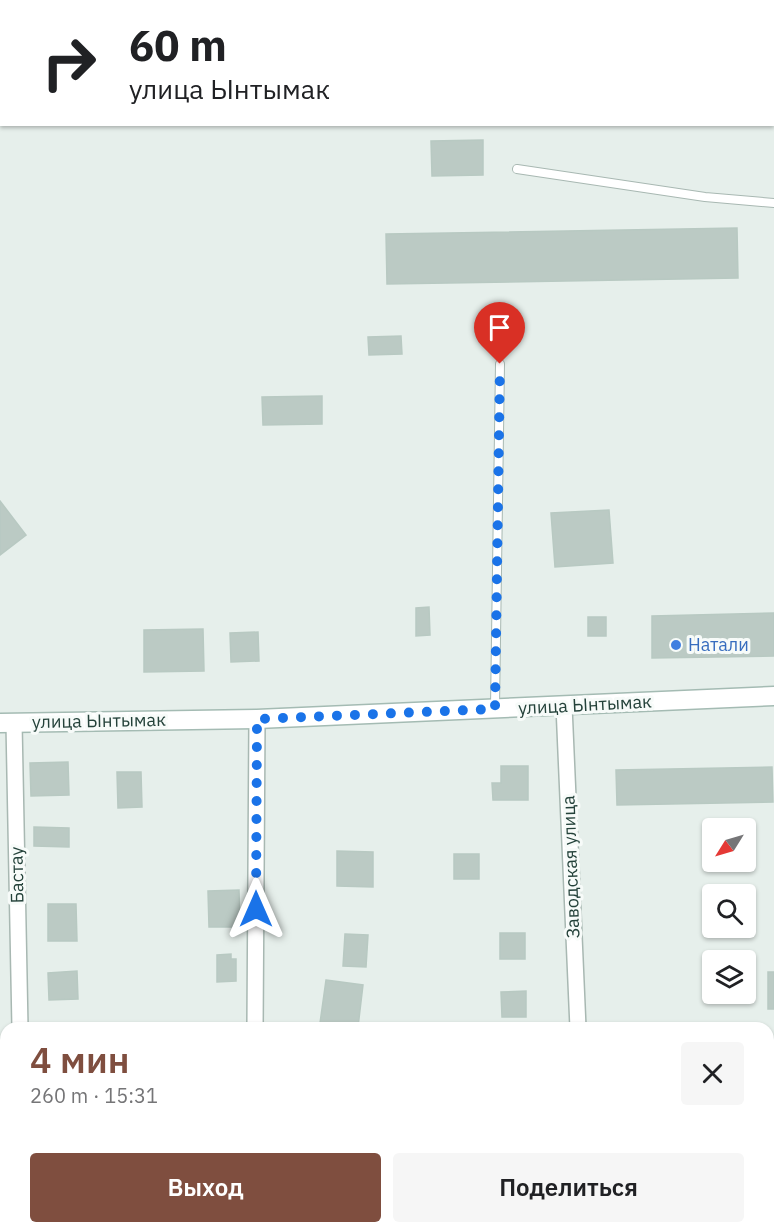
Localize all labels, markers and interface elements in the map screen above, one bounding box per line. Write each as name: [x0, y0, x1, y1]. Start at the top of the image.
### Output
text: 60 m: [129, 18, 227, 73]
icon: right: [30, 24, 108, 102]
text: улица Ынтымак: [129, 71, 330, 106]
pin: [474, 302, 525, 364]
icon: arrive: [483, 311, 516, 344]
place label: Натали: [688, 633, 749, 656]
marker: Натали: [669, 638, 683, 652]
street label: улица Ынтымак: [517, 690, 653, 719]
street label: улица Ынтымак: [32, 708, 166, 733]
street label: Заводская улица: [556, 795, 584, 939]
north arrow: [702, 818, 756, 872]
map controls: [702, 818, 756, 1004]
street label: Бастау: [5, 846, 28, 904]
position arrow: [224, 877, 288, 941]
button: search: [702, 884, 756, 938]
button: layers: [702, 950, 756, 1004]
text: 4 мин: [30, 1036, 129, 1083]
button: close: [681, 1042, 744, 1105]
text: 260 m · 15:31: [30, 1082, 158, 1109]
button: Выход: [30, 1153, 381, 1222]
button: Поделиться: [393, 1153, 744, 1222]

